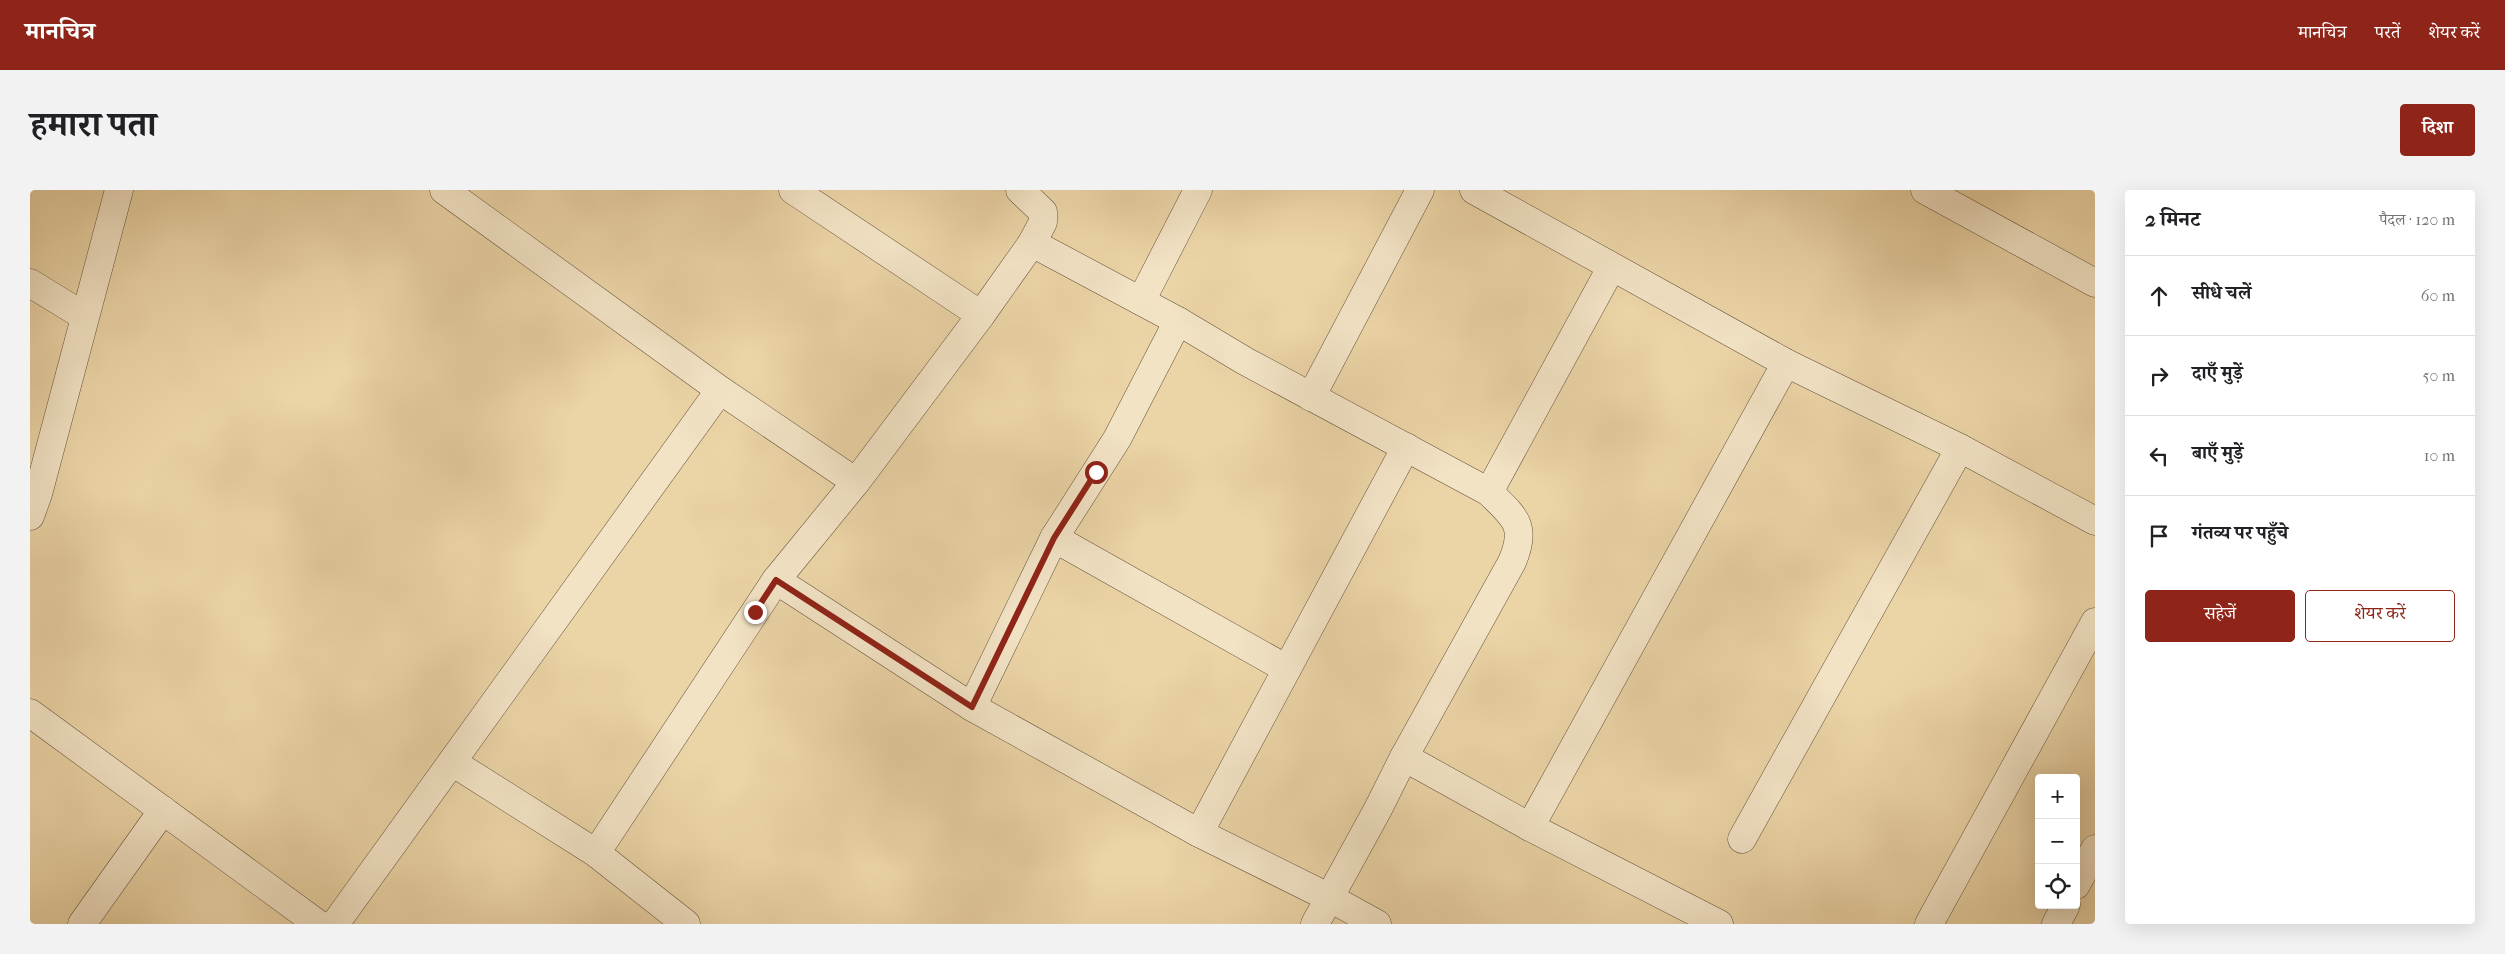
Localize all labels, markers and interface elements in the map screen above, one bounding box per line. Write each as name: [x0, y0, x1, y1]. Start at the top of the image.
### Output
text: मानचित्र: [25, 17, 95, 45]
text: मानचित्र: [2298, 22, 2347, 43]
text: परतें: [2375, 22, 2400, 43]
text: शेयर करें: [2428, 22, 2480, 43]
text: हमारा पता: [30, 104, 157, 145]
button: दिशा: [2400, 104, 2475, 156]
text: 2 मिनट: [2145, 207, 2200, 231]
text: पैदल · 120 m: [2379, 210, 2455, 229]
icon: ahead: [2145, 282, 2173, 310]
text: सीधे चलें: [2192, 282, 2251, 304]
text: 60 m: [2421, 286, 2455, 305]
icon: right: [2145, 362, 2173, 390]
text: दाएँ मुड़ें: [2192, 362, 2243, 384]
text: 50 m: [2423, 366, 2455, 385]
icon: left: [2145, 442, 2173, 470]
text: बाएँ मुड़ें: [2192, 442, 2243, 464]
text: 10 m: [2424, 446, 2455, 465]
route start: [1085, 461, 1108, 484]
icon: arrive: [2145, 522, 2173, 550]
text: गंतव्य पर पहुँचे: [2192, 522, 2288, 544]
button: सहेजें: [2145, 590, 2295, 642]
button: शेयर करें: [2305, 590, 2455, 642]
route end: [744, 601, 767, 624]
map controls: [2035, 774, 2080, 909]
button: +: [2035, 774, 2080, 819]
button: −: [2035, 819, 2080, 864]
button: locate: [2035, 864, 2080, 909]

